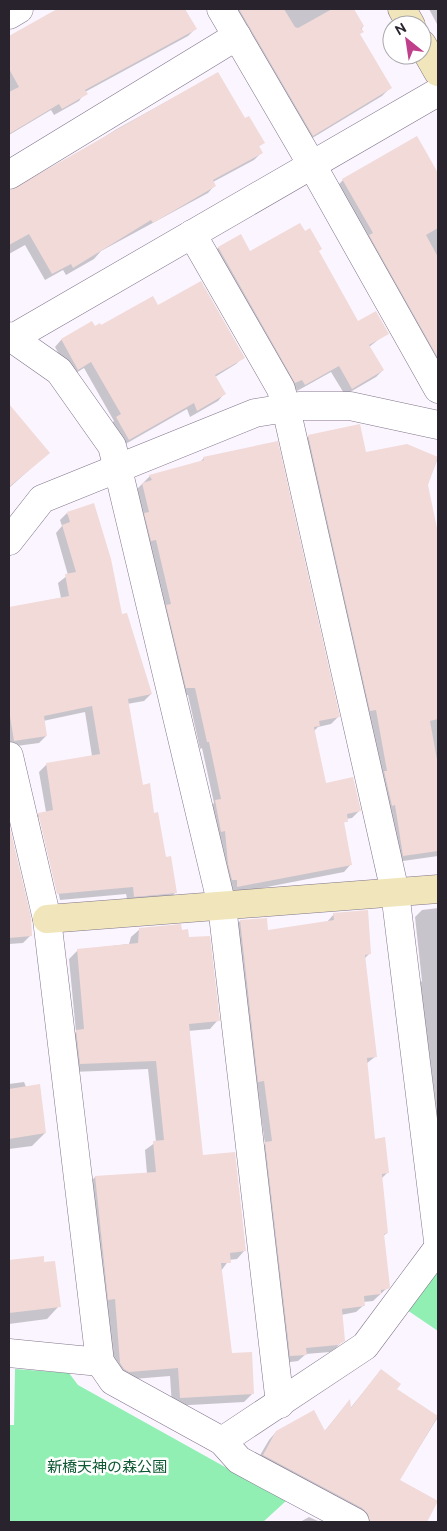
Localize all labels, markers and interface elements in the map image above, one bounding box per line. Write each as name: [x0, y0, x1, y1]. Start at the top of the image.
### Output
north arrow: [382, 15, 432, 65]
text: N: [392, 19, 409, 38]
park label: 新橋天神の森公園: [47, 1458, 167, 1475]

